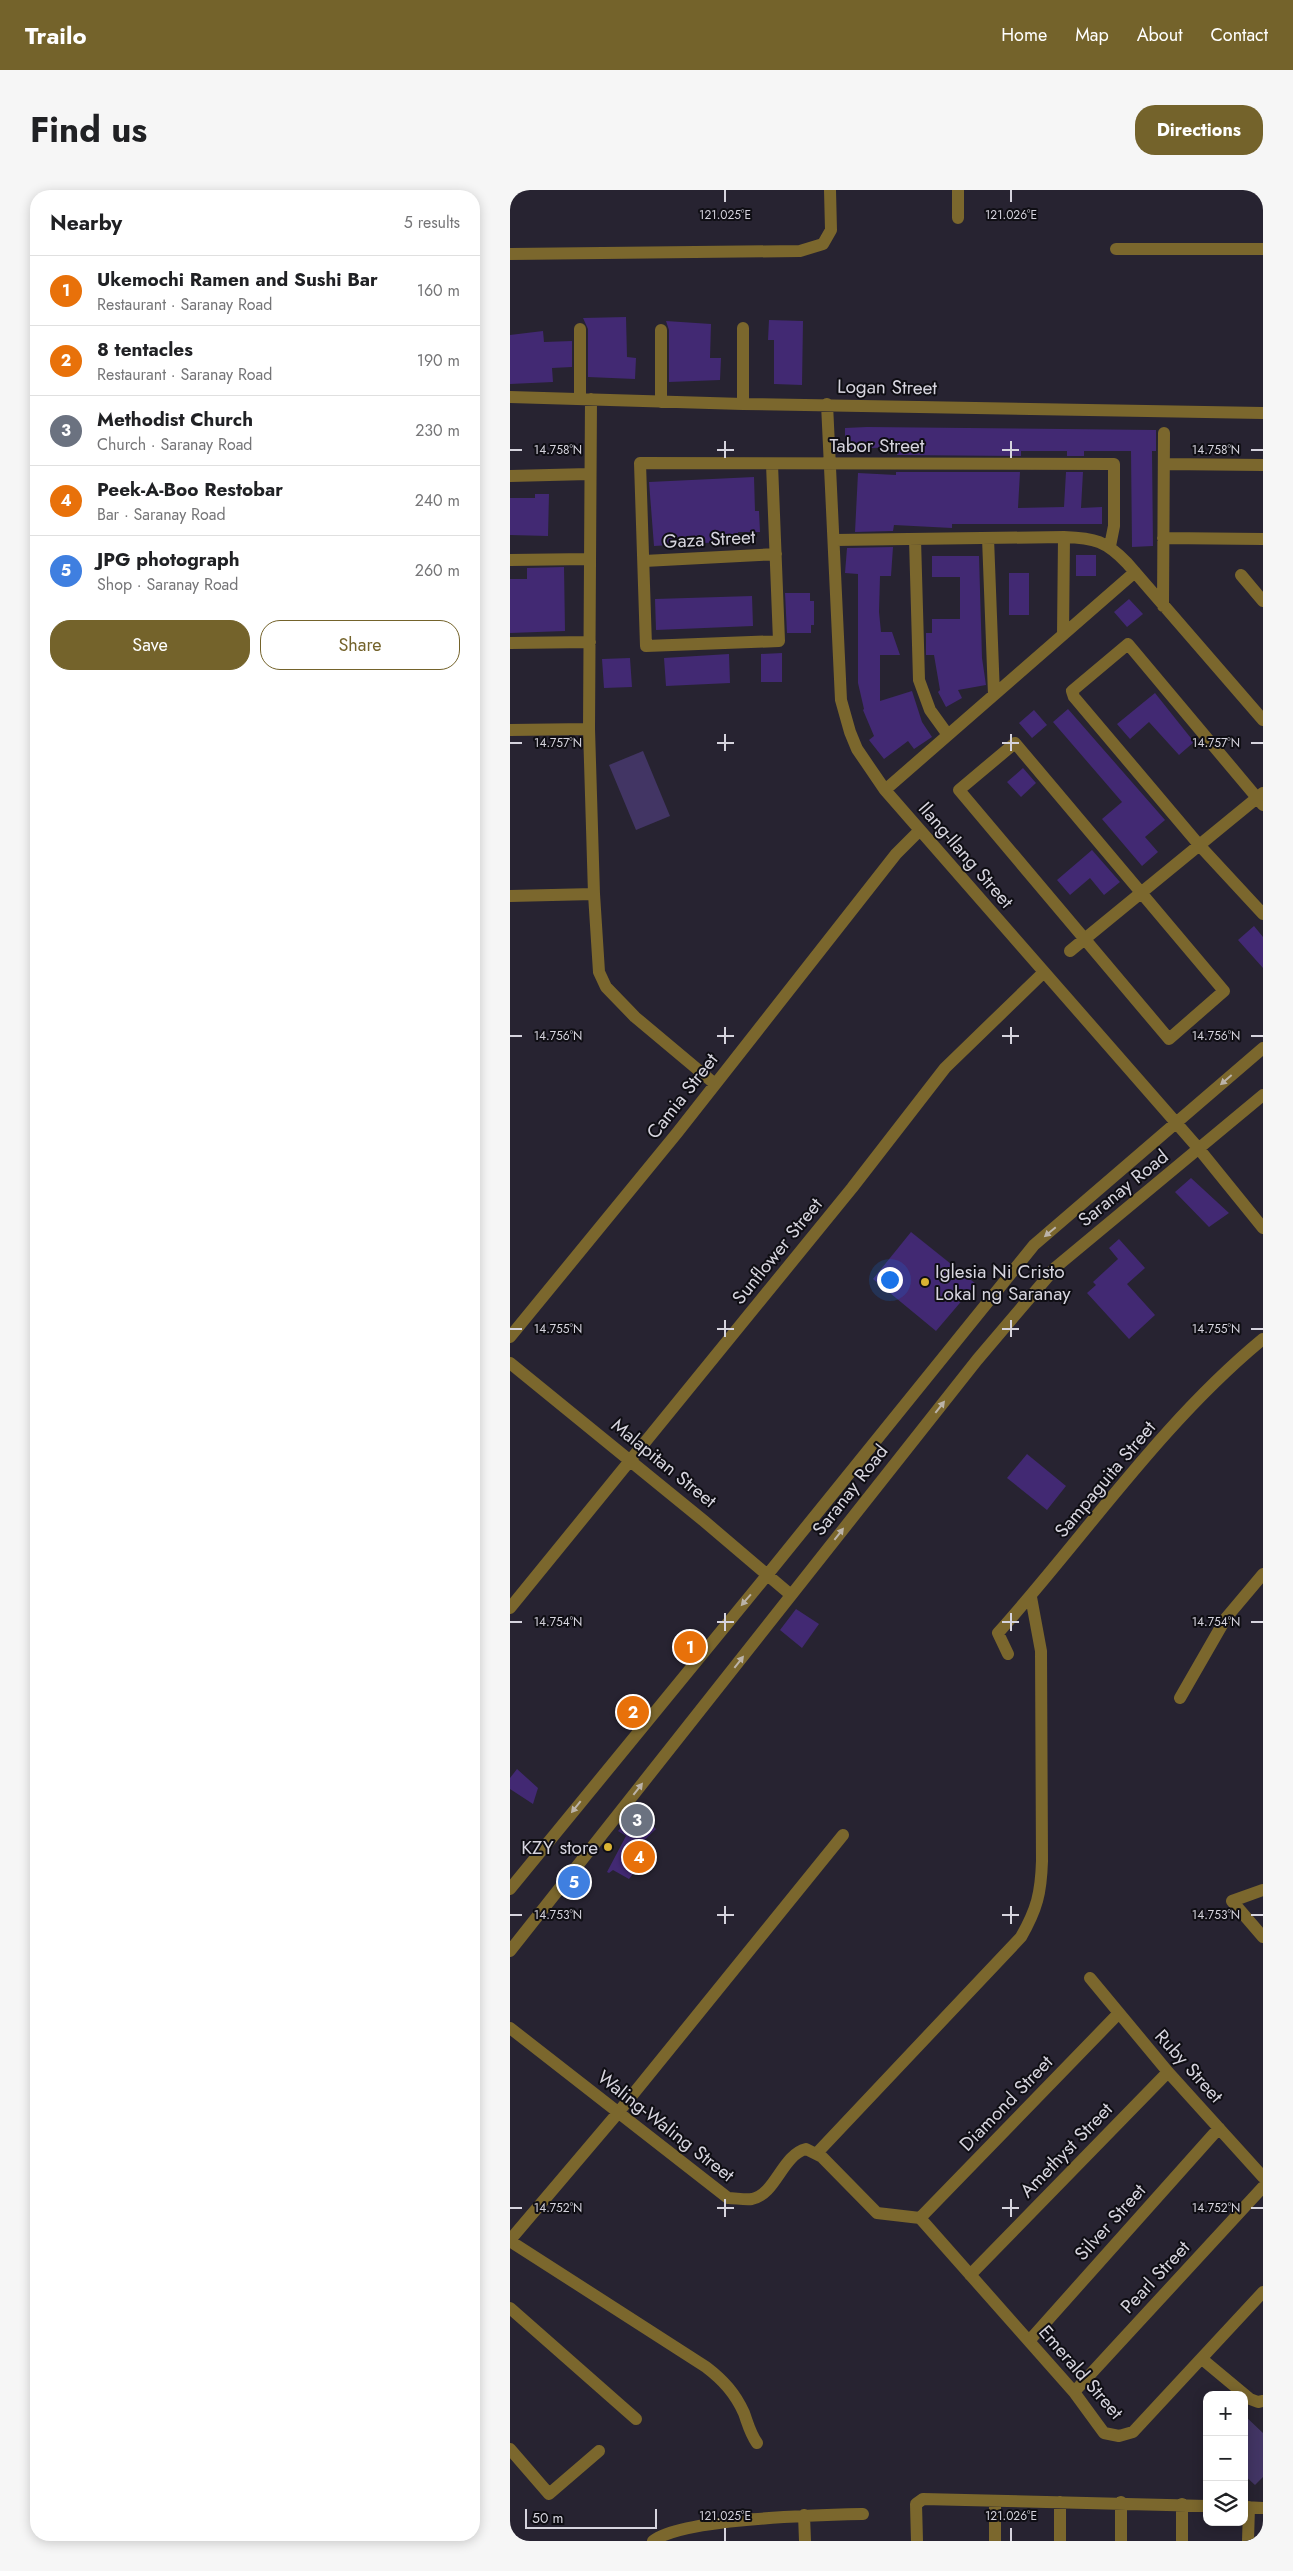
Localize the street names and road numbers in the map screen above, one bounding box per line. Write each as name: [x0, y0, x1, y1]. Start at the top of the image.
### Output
street label: Logan Street: [837, 373, 938, 401]
street label: Tabor Street: [830, 432, 925, 459]
street label: Gaza Street: [662, 523, 756, 555]
street label: Ilang-Ilang Street: [912, 796, 1020, 914]
street label: Camia Street: [640, 1047, 724, 1145]
street label: Saranay Road: [1072, 1143, 1174, 1233]
street label: Sunflower Street: [726, 1192, 829, 1310]
street label: Malapitan Street: [606, 1412, 723, 1514]
street label: Sampaguita Street: [1048, 1415, 1162, 1543]
street label: Saranay Road: [806, 1439, 894, 1541]
street label: Ruby Street: [1149, 2023, 1230, 2109]
street label: Diamond Street: [953, 2049, 1059, 2157]
street label: Waling-Waling Street: [592, 2064, 741, 2188]
street label: Amethyst Street: [1013, 2096, 1119, 2204]
street label: Silver Street: [1068, 2177, 1152, 2266]
street label: Pearl Street: [1114, 2234, 1196, 2319]
street label: Emerald Street: [1032, 2319, 1130, 2425]

